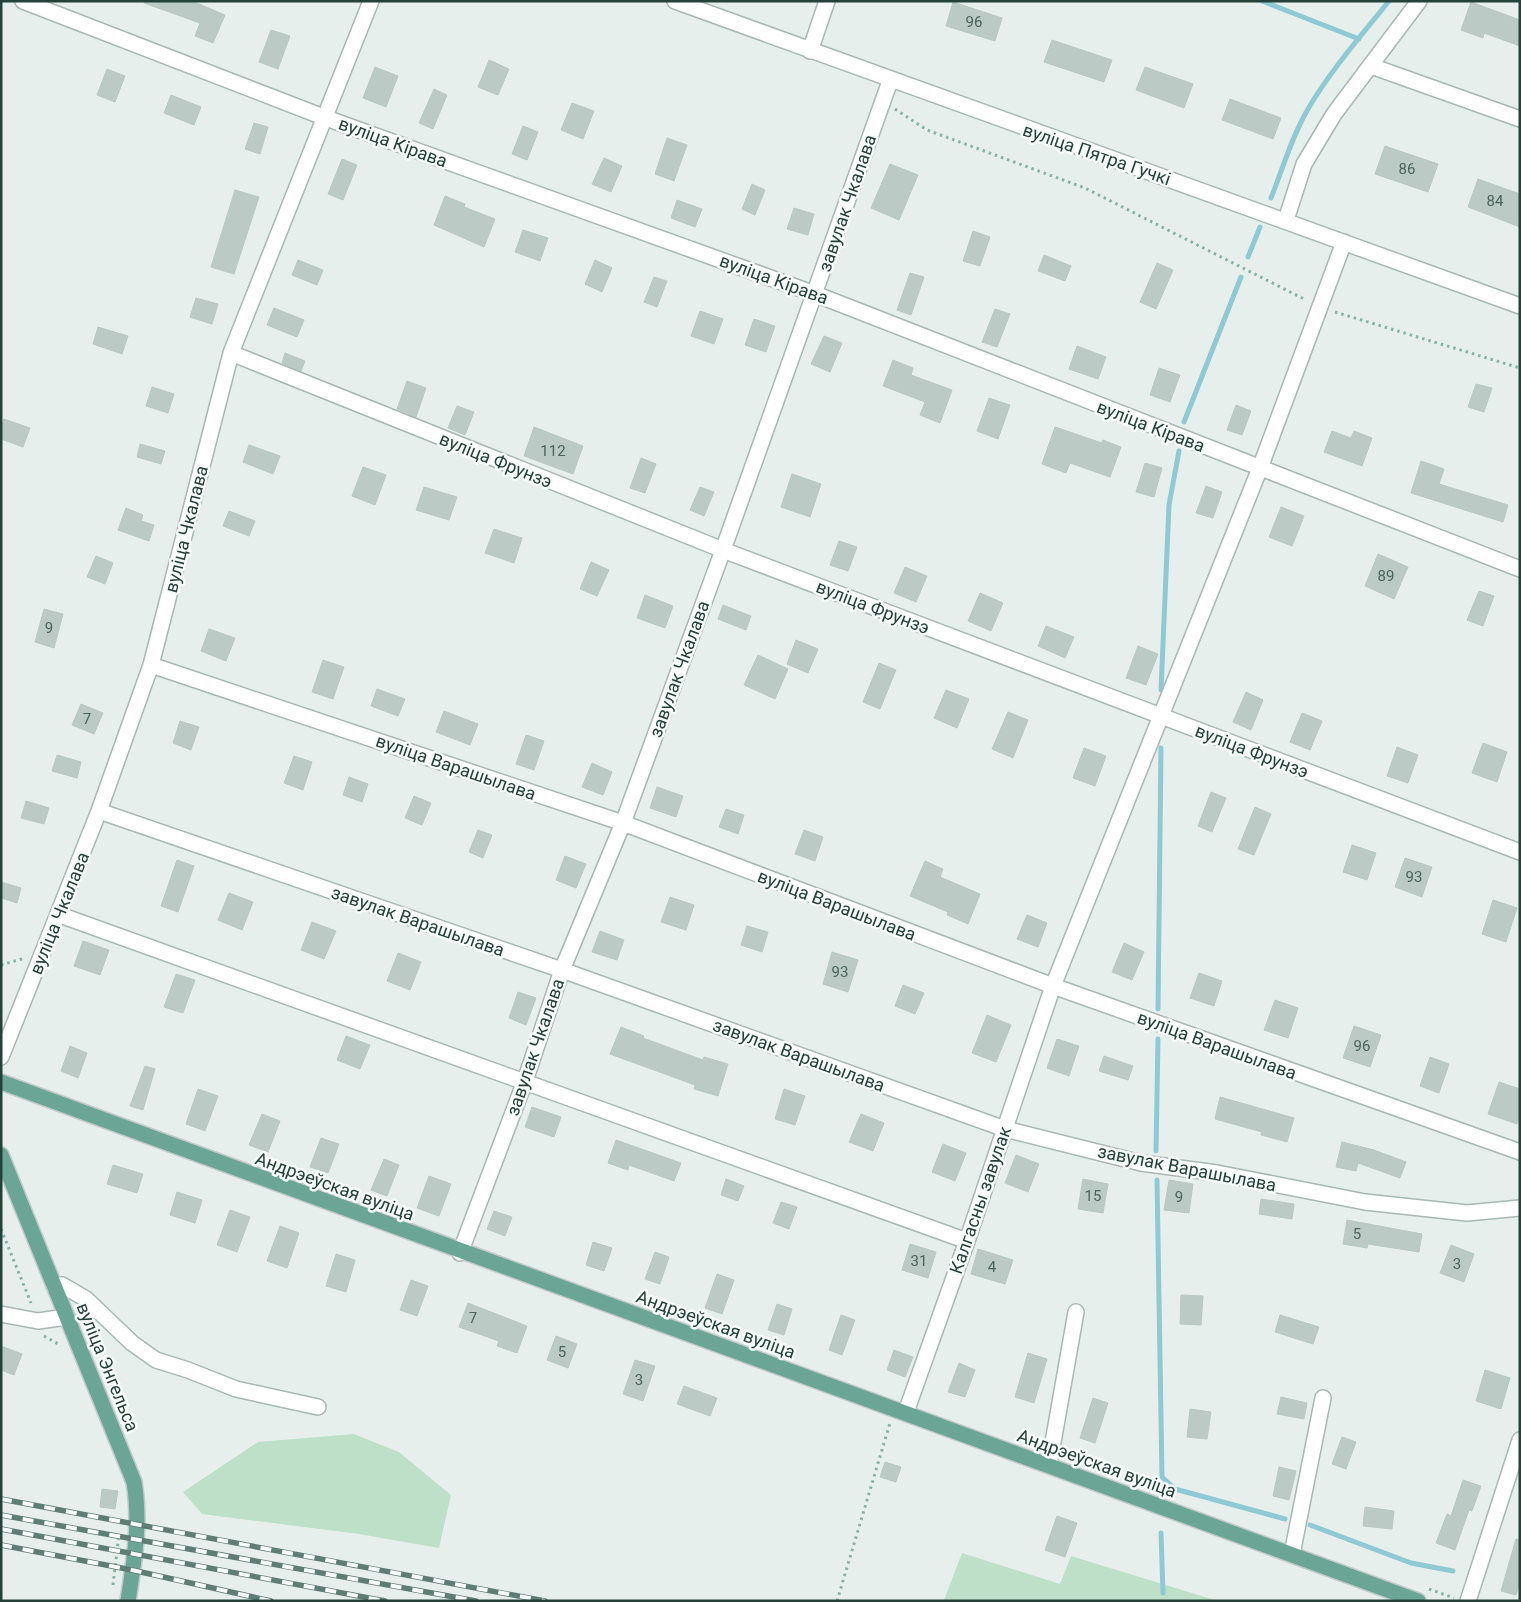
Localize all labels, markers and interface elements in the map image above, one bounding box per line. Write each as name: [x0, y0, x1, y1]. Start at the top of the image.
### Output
house number: 96: [966, 13, 982, 31]
street label: вуліца Кірава: [336, 113, 450, 171]
street label: вуліца Пятра Гучкі: [1020, 119, 1174, 189]
street label: завулак Чкалава: [814, 132, 880, 274]
house number: 86: [1399, 160, 1415, 178]
house number: 84: [1487, 192, 1504, 210]
street label: вуліца Кірава: [717, 250, 831, 308]
street label: вуліца Кірава: [1094, 396, 1208, 456]
street label: вуліца Фрунзэ: [437, 428, 555, 492]
house number: 112: [540, 442, 566, 460]
street label: вуліца Чкалава: [160, 463, 212, 595]
house number: 89: [1378, 567, 1394, 585]
street label: вуліца Фрунзэ: [813, 576, 933, 638]
street label: завулак Чкалава: [645, 598, 713, 740]
house number: 9: [45, 619, 53, 637]
house number: 7: [83, 710, 91, 728]
street label: вуліца Фрунзэ: [1192, 720, 1312, 782]
street label: вуліца Варашылава: [373, 730, 539, 804]
street label: вуліца Чкалава: [25, 849, 93, 977]
street label: вуліца Варашылава: [755, 865, 919, 945]
house number: 93: [1406, 868, 1422, 886]
street label: завулак Варашылава: [329, 882, 507, 960]
house number: 93: [832, 963, 848, 981]
street label: завулак Чкалава: [502, 976, 568, 1118]
street label: вуліца Варашылава: [1135, 1006, 1299, 1084]
street label: завулак Варашылава: [710, 1014, 888, 1096]
house number: 96: [1354, 1037, 1370, 1055]
street label: Калгасны завулак: [945, 1123, 1015, 1276]
street label: завулак Варашылава: [1096, 1140, 1278, 1196]
street label: Андрэеўская вуліца: [253, 1147, 417, 1225]
house number: 15: [1085, 1187, 1101, 1205]
house number: 9: [1175, 1188, 1183, 1206]
house number: 5: [1353, 1225, 1361, 1243]
house number: 31: [911, 1252, 927, 1270]
house number: 3: [1453, 1255, 1461, 1273]
house number: 4: [988, 1258, 997, 1276]
street label: Андрэеўская вуліца: [634, 1285, 798, 1363]
street label: вуліца Энгельса: [73, 1300, 143, 1434]
house number: 7: [469, 1309, 477, 1327]
house number: 5: [558, 1343, 566, 1361]
house number: 3: [635, 1371, 643, 1389]
street label: Андрэеўская вуліца: [1015, 1424, 1179, 1502]

